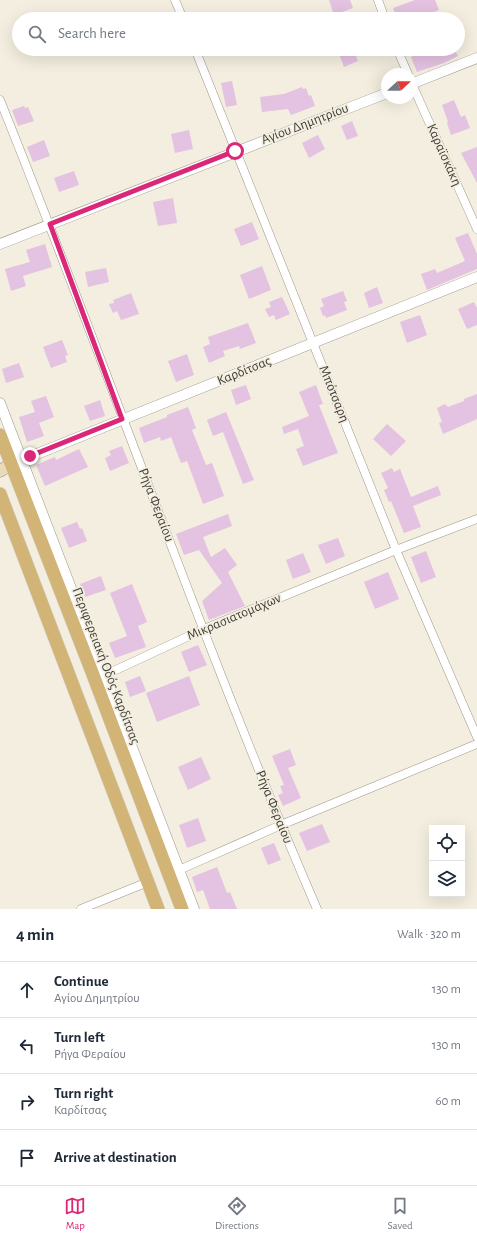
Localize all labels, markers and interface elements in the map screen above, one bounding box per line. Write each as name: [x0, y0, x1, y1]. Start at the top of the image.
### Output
search box: [12, 12, 465, 56]
icon: search: [26, 23, 48, 45]
text: Search here: [58, 26, 126, 41]
north arrow: [381, 68, 417, 104]
street label: Αγίου Δημητρίου: [259, 101, 351, 147]
street label: Καραϊσκάκη: [424, 122, 464, 188]
route start: [226, 142, 244, 160]
street label: Καρδίτσας: [215, 354, 273, 388]
street label: Μπότσαρη: [316, 364, 352, 424]
route end: [21, 447, 39, 465]
street label: Ρήγα Φεραίου: [136, 466, 176, 544]
street label: Περιφερειακή Οδός Καρδίτσας: [70, 586, 143, 747]
street label: Μικρασιατομάχων: [185, 591, 283, 643]
street label: Ρήγα Φεραίου: [253, 768, 295, 846]
map controls: [429, 825, 465, 897]
button: locate: [429, 825, 465, 861]
button: layers: [429, 861, 465, 897]
text: 4 min: [16, 926, 54, 943]
text: Walk · 320 m: [397, 928, 461, 941]
text: Continue: [54, 974, 109, 989]
icon: ahead: [16, 979, 38, 1001]
text: 130 m: [432, 983, 461, 996]
text: Αγίου Δημητρίου: [54, 992, 140, 1005]
text: Turn left: [54, 1030, 105, 1045]
icon: left: [16, 1035, 38, 1057]
text: 130 m: [432, 1039, 461, 1052]
text: Ρήγα Φεραίου: [54, 1048, 126, 1061]
text: Turn right: [54, 1086, 113, 1101]
icon: right: [16, 1091, 38, 1113]
text: 60 m: [435, 1095, 461, 1108]
text: Καρδίτσας: [54, 1104, 107, 1117]
icon: arrive: [16, 1147, 38, 1169]
text: Arrive at destination: [54, 1150, 177, 1165]
tab: Map: [64, 1195, 86, 1232]
tab: Directions: [215, 1195, 259, 1232]
tab: Saved: [387, 1195, 413, 1232]

